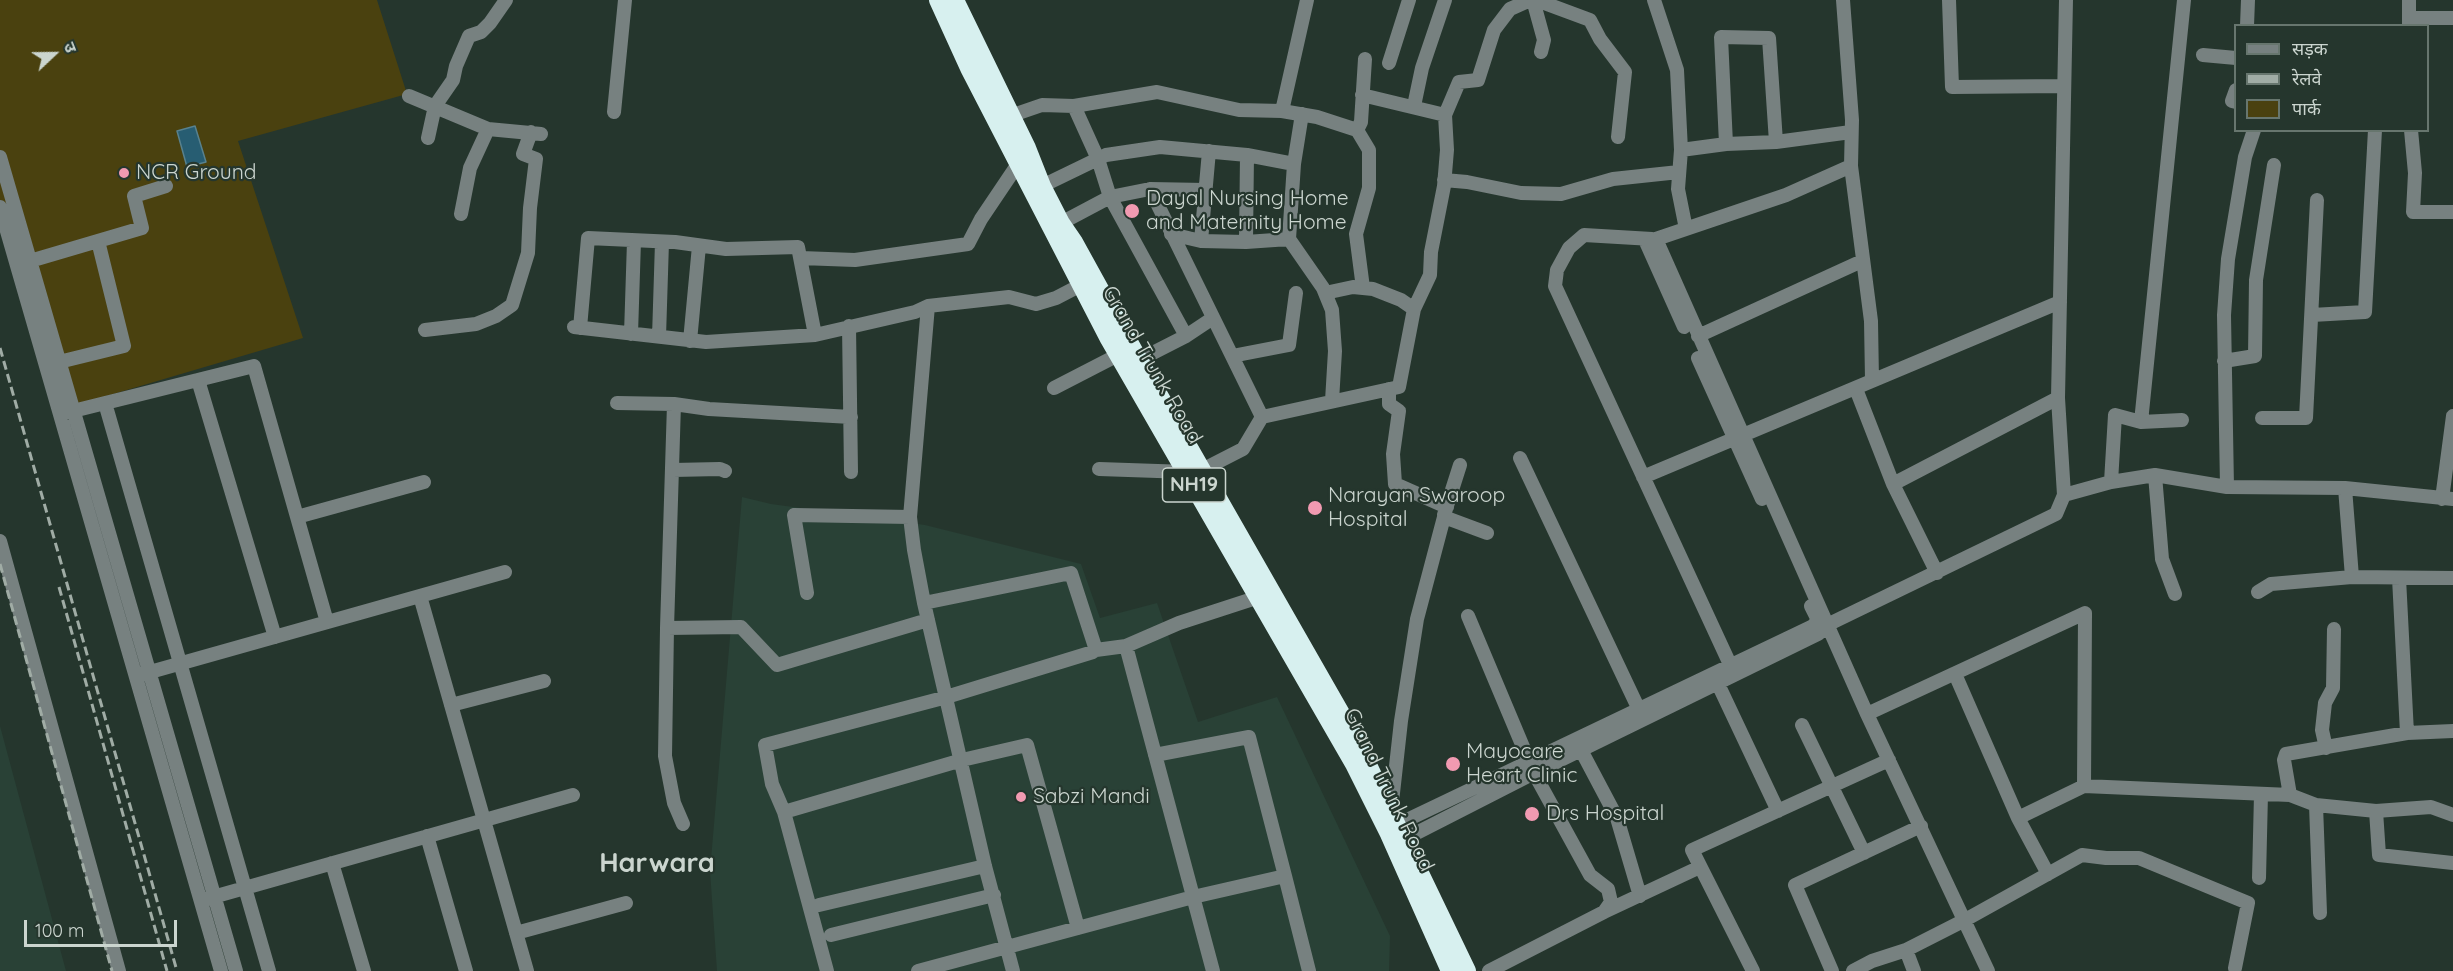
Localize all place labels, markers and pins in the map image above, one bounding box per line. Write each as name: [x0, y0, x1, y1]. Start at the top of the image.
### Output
place label: NCR Ground: [136, 160, 257, 186]
marker: NCR Ground: [117, 166, 131, 180]
place label: Dayal Nursing Home and Maternity Home: [1146, 186, 1349, 236]
marker: Dayal Nursing Home and Maternity Home: [1123, 202, 1141, 220]
place label: Narayan Swaroop Hospital: [1328, 483, 1505, 533]
marker: Narayan Swaroop Hospital: [1306, 499, 1324, 517]
place label: Mayocare Heart Clinic: [1466, 739, 1577, 789]
marker: Mayocare Heart Clinic: [1444, 755, 1462, 773]
place label: Sabzi Mandi: [1033, 784, 1150, 810]
marker: Sabzi Mandi: [1014, 790, 1028, 804]
place label: Drs Hospital: [1546, 801, 1664, 827]
marker: Drs Hospital: [1523, 805, 1541, 823]

